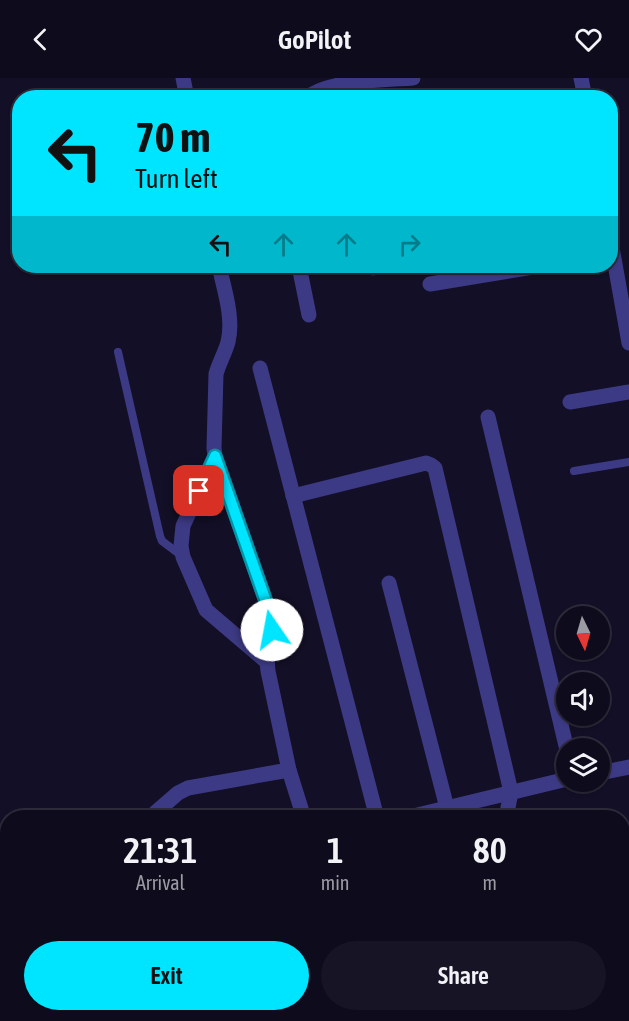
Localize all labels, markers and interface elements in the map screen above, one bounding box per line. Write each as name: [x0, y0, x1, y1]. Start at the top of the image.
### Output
icon: back: [24, 23, 57, 56]
icon: heart: [572, 23, 605, 56]
text: GoPilot: [278, 24, 351, 55]
text: 70 m: [135, 113, 210, 161]
icon: left: [36, 114, 114, 192]
text: Turn left: [135, 163, 218, 194]
icon: left: [204, 228, 237, 261]
icon: ahead: [267, 228, 300, 261]
icon: ahead: [330, 228, 363, 261]
icon: right: [393, 228, 426, 261]
pin: [173, 465, 224, 516]
icon: arrive: [182, 474, 215, 507]
position arrow: [240, 598, 304, 662]
north arrow: [556, 606, 610, 660]
map controls: [556, 606, 610, 792]
button: sound: [556, 672, 610, 726]
button: layers: [556, 738, 610, 792]
text: 21:31: [123, 829, 197, 871]
text: 1: [327, 829, 344, 871]
text: 80: [473, 829, 507, 871]
text: Arrival: [136, 871, 185, 894]
text: min: [321, 871, 349, 894]
text: m: [483, 871, 497, 894]
button: Exit: [24, 941, 309, 1010]
button: Share: [321, 941, 606, 1010]

